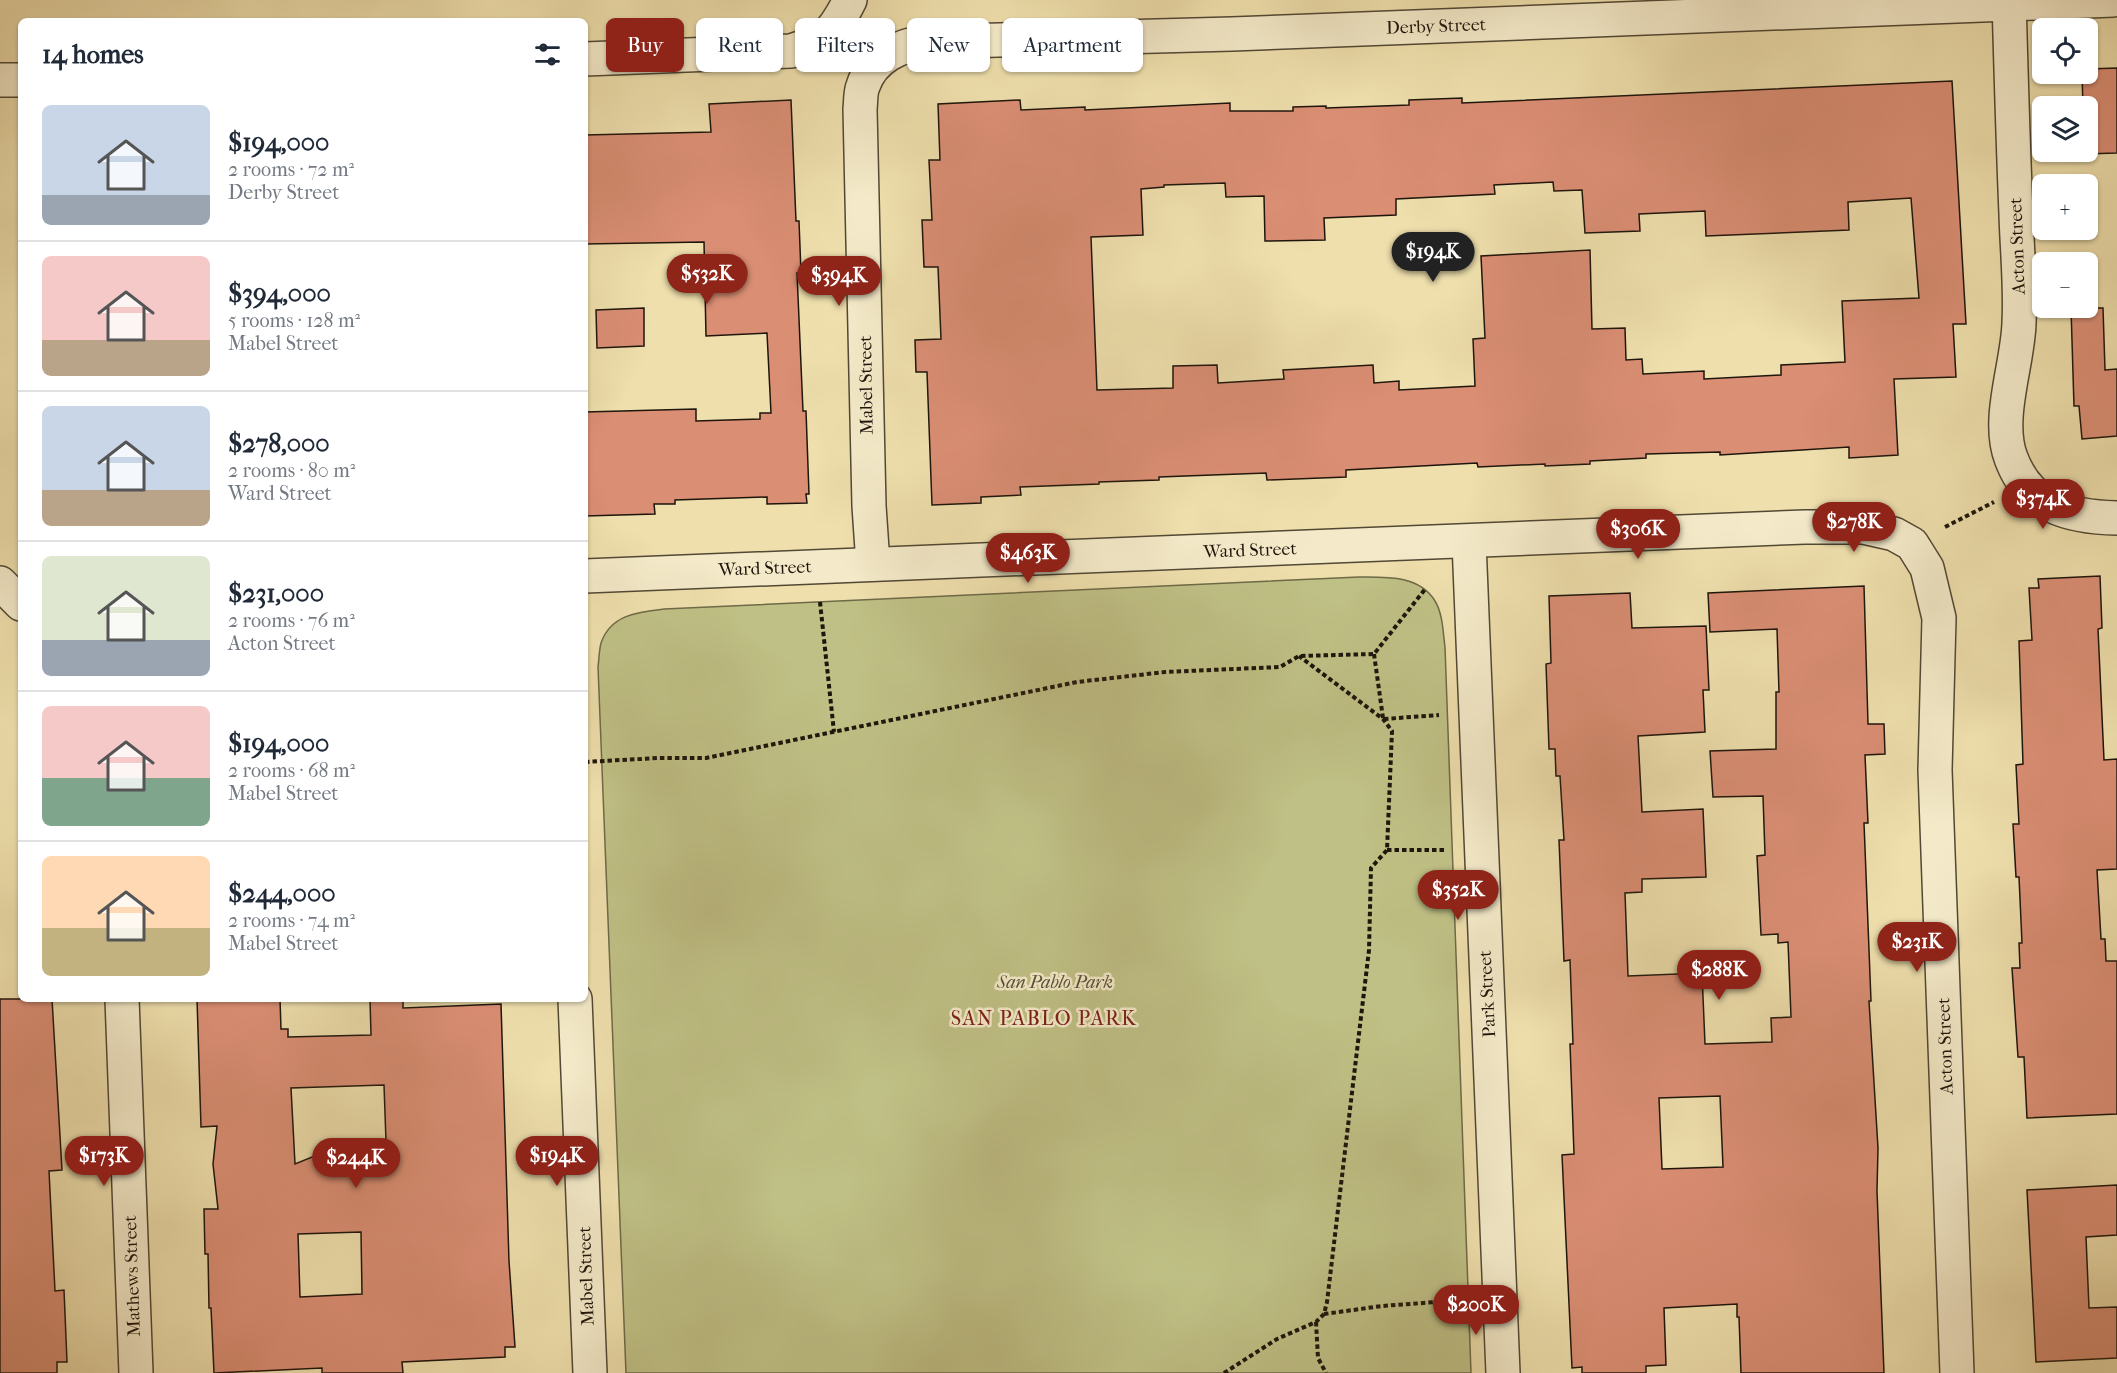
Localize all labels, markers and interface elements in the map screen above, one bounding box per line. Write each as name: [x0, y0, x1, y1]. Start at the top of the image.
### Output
street label: Derby Street: [1386, 14, 1487, 39]
chip: Buy: [606, 18, 684, 72]
chip: Rent: [696, 18, 783, 72]
chip: Filters: [795, 18, 895, 72]
chip: New: [907, 18, 990, 72]
chip: Apartment: [1002, 18, 1143, 72]
map controls: [2032, 18, 2098, 318]
button: locate: [2032, 18, 2098, 84]
icon: filters: [531, 38, 564, 71]
text: 14 homes: [42, 39, 144, 70]
button: layers: [2032, 96, 2098, 162]
text: $194,000: [228, 127, 329, 158]
icon: home: [90, 129, 162, 201]
text: 2 rooms · 72 m²: [228, 158, 354, 181]
button: +: [2032, 174, 2098, 240]
text: Derby Street: [228, 181, 339, 204]
street label: Acton Street: [2005, 197, 2030, 296]
pin: $194K: [1391, 232, 1475, 283]
text: $194K: [1406, 240, 1460, 263]
button: −: [2032, 252, 2098, 318]
pin: $532K: [665, 254, 749, 305]
pin: $394K: [797, 256, 881, 307]
text: $532K: [681, 262, 733, 285]
text: $394K: [811, 264, 867, 287]
text: $394,000: [228, 278, 331, 309]
icon: home: [90, 280, 162, 352]
text: 5 rooms · 128 m²: [228, 309, 360, 332]
text: Mabel Street: [228, 332, 338, 355]
street label: Mabel Street: [855, 335, 878, 435]
text: $278,000: [228, 428, 330, 459]
icon: home: [90, 430, 162, 502]
text: 2 rooms · 80 m²: [228, 459, 355, 482]
pin: $374K: [2001, 479, 2085, 530]
text: Ward Street: [228, 482, 332, 505]
text: $374K: [2016, 487, 2070, 510]
pin: $278K: [1812, 502, 1896, 553]
pin: $306K: [1596, 509, 1680, 560]
text: $278K: [1826, 510, 1882, 533]
text: $306K: [1610, 517, 1666, 540]
pin: $463K: [986, 533, 1070, 584]
street label: Ward Street: [1202, 538, 1298, 563]
text: $463K: [1000, 541, 1056, 564]
street label: Ward Street: [717, 556, 813, 581]
text: $231,000: [228, 578, 324, 609]
icon: home: [90, 580, 162, 652]
text: 2 rooms · 76 m²: [228, 609, 355, 632]
text: Acton Street: [228, 632, 336, 655]
text: $194,000: [228, 728, 329, 759]
icon: home: [90, 730, 162, 802]
text: 2 rooms · 68 m²: [228, 759, 355, 782]
text: Mabel Street: [228, 782, 338, 805]
pin: $352K: [1416, 870, 1500, 921]
text: $244,000: [228, 878, 336, 909]
text: $352K: [1432, 878, 1484, 901]
icon: home: [90, 880, 162, 952]
text: 2 rooms · 74 m²: [228, 909, 355, 932]
pin: $231K: [1875, 922, 1959, 973]
text: $231K: [1891, 930, 1943, 953]
text: Mabel Street: [228, 932, 338, 955]
street label: Park Street: [1475, 949, 1500, 1038]
pin: $288K: [1677, 950, 1761, 1001]
text: $288K: [1691, 958, 1747, 981]
park label: San Pablo Park: [996, 972, 1113, 993]
street label: Acton Street: [1933, 997, 1958, 1096]
district label: SAN PABLO PARK: [951, 1007, 1137, 1030]
pin: $173K: [62, 1136, 146, 1187]
pin: $194K: [515, 1136, 599, 1187]
pin: $244K: [314, 1138, 398, 1189]
text: $173K: [79, 1144, 129, 1167]
text: $194K: [530, 1144, 584, 1167]
text: $244K: [326, 1146, 386, 1169]
street label: Mathews Street: [120, 1214, 145, 1337]
street label: Mabel Street: [574, 1225, 599, 1326]
pin: $200K: [1434, 1285, 1518, 1336]
text: $200K: [1447, 1293, 1505, 1316]

